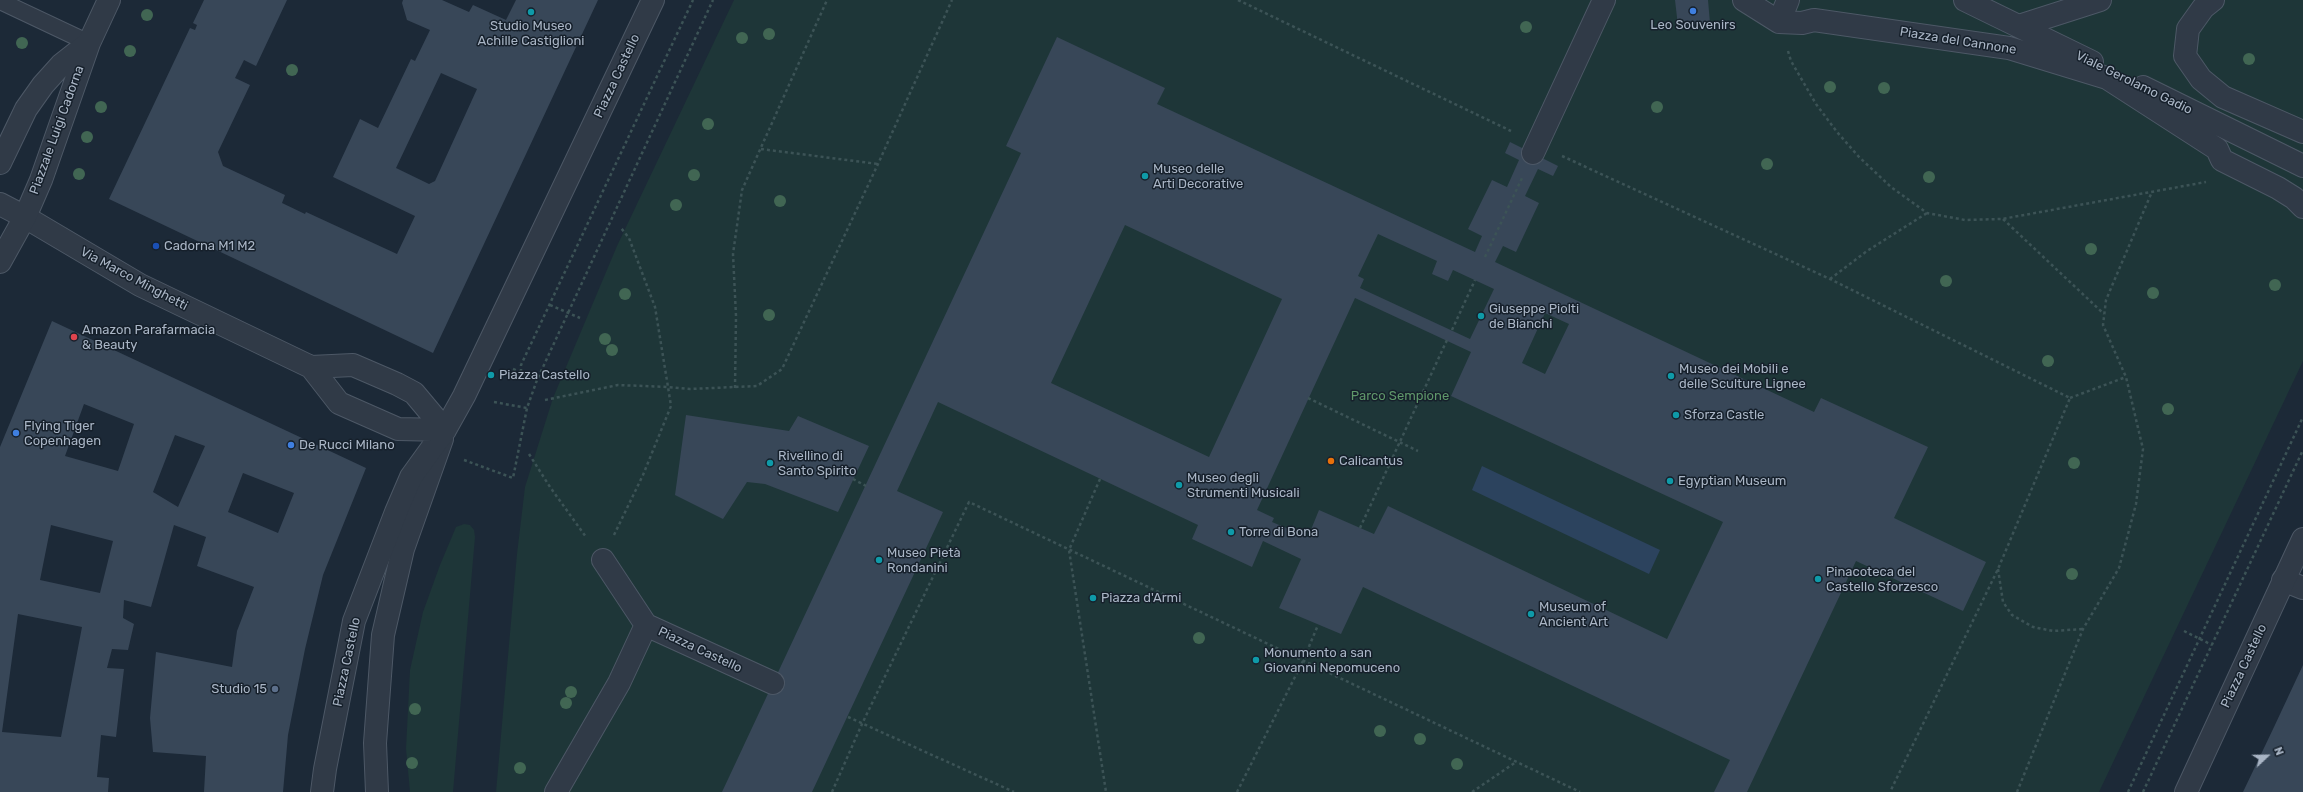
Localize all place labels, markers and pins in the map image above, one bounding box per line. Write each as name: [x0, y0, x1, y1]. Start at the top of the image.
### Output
marker: Leo Souvenirs: [1688, 6, 1698, 16]
marker: Studio Museo Achille Castiglioni: [526, 7, 536, 17]
place label: Leo Souvenirs: [1650, 17, 1736, 33]
place label: Studio Museo Achille Castiglioni: [478, 18, 584, 49]
place label: Museo delle Arti Decorative: [1153, 161, 1243, 192]
marker: Museo delle Arti Decorative: [1140, 171, 1150, 181]
place label: Cadorna M1 M2: [164, 238, 255, 254]
marker: Cadorna M1 M2: [151, 241, 161, 251]
place label: Giuseppe Piolti de Bianchi: [1489, 301, 1579, 332]
marker: Giuseppe Piolti de Bianchi: [1476, 311, 1486, 321]
place label: Amazon Parafarmacia & Beauty: [82, 322, 215, 353]
marker: Amazon Parafarmacia & Beauty: [69, 332, 79, 342]
place label: Museo dei Mobili e delle Sculture Lignee: [1679, 361, 1806, 392]
place label: Piazza Castello: [499, 367, 590, 383]
marker: Piazza Castello: [486, 370, 496, 380]
marker: Museo dei Mobili e delle Sculture Lignee: [1666, 371, 1676, 381]
place label: Sforza Castle: [1684, 407, 1764, 423]
marker: Sforza Castle: [1671, 410, 1681, 420]
place label: Flying Tiger Copenhagen: [24, 418, 101, 449]
marker: Flying Tiger Copenhagen: [11, 428, 21, 438]
place label: De Rucci Milano: [299, 437, 395, 453]
marker: De Rucci Milano: [286, 440, 296, 450]
place label: Rivellino di Santo Spirito: [778, 448, 856, 479]
place label: Calicantus: [1339, 453, 1403, 469]
marker: Calicantus: [1326, 456, 1336, 466]
marker: Rivellino di Santo Spirito: [765, 458, 775, 468]
place label: Museo degli Strumenti Musicali: [1187, 470, 1300, 501]
place label: Egyptian Museum: [1678, 473, 1786, 489]
marker: Egyptian Museum: [1665, 476, 1675, 486]
marker: Museo degli Strumenti Musicali: [1174, 480, 1184, 490]
place label: Torre di Bona: [1239, 524, 1318, 540]
marker: Torre di Bona: [1226, 527, 1236, 537]
place label: Museo Pietà Rondanini: [887, 545, 961, 576]
marker: Museo Pietà Rondanini: [874, 555, 884, 565]
place label: Pinacoteca del Castello Sforzesco: [1826, 564, 1938, 595]
marker: Pinacoteca del Castello Sforzesco: [1813, 574, 1823, 584]
place label: Piazza d'Armi: [1101, 590, 1181, 606]
marker: Piazza d'Armi: [1088, 593, 1098, 603]
place label: Museum of Ancient Art: [1539, 599, 1608, 630]
marker: Museum of Ancient Art: [1526, 609, 1536, 619]
place label: Monumento a san Giovanni Nepomuceno: [1264, 645, 1400, 676]
marker: Monumento a san Giovanni Nepomuceno: [1251, 655, 1261, 665]
place label: Studio 15: [211, 681, 267, 697]
marker: Studio 15: [270, 684, 280, 694]

